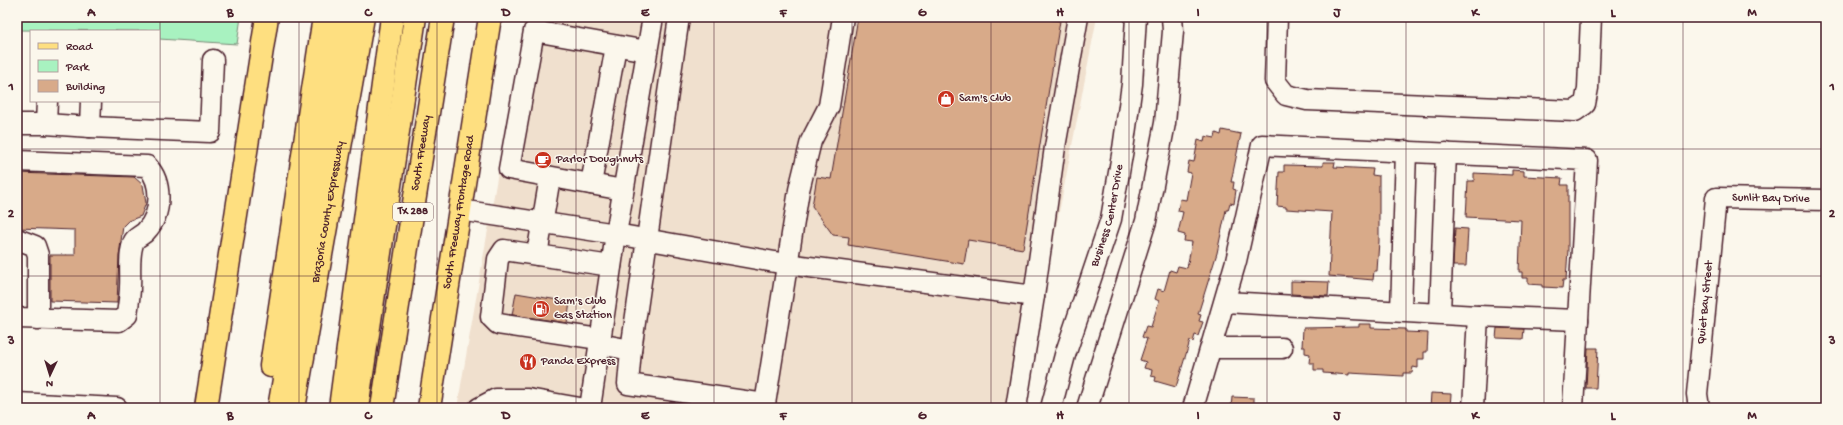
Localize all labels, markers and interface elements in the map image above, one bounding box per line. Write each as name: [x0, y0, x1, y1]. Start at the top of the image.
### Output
text: A: [86, 6, 96, 21]
text: B: [226, 6, 235, 21]
text: C: [363, 6, 373, 21]
text: D: [501, 6, 511, 21]
text: E: [641, 6, 650, 21]
text: F: [779, 6, 788, 21]
text: G: [918, 6, 927, 21]
text: H: [1056, 6, 1064, 21]
text: I: [1196, 6, 1200, 21]
text: J: [1333, 6, 1342, 21]
text: K: [1470, 6, 1480, 21]
text: L: [1611, 6, 1617, 21]
text: M: [1747, 6, 1757, 21]
legend: [30, 30, 160, 102]
text: Road: [66, 41, 93, 55]
text: Park: [65, 61, 91, 75]
text: 1: [7, 80, 14, 95]
text: 1: [1828, 80, 1835, 95]
text: Building: [65, 81, 105, 95]
shop icon: Sam's Club: [936, 89, 956, 109]
place label: Sam's Club: [959, 92, 1012, 106]
street label: South Freeway: [409, 114, 435, 192]
street label: South Freeway Frontage Road: [441, 134, 479, 290]
street label: Brazoria County Expressway: [309, 140, 348, 285]
cafe icon: Parlor Doughnuts: [533, 150, 553, 170]
place label: Parlor Doughnuts: [555, 153, 644, 167]
street label: Business Center Drive: [1088, 163, 1127, 270]
street label: Sunlit Bay Drive: [1732, 191, 1811, 207]
road number: TX 288: [393, 203, 433, 221]
text: 2: [8, 207, 15, 222]
text: 2: [1829, 207, 1836, 222]
street label: Quiet Bay Street: [1695, 259, 1717, 345]
place label: Sam's Club Gas Station: [554, 295, 612, 323]
fuel station icon: Sam's Club Gas Station: [531, 299, 551, 319]
text: 3: [7, 334, 15, 349]
text: 3: [1828, 334, 1836, 349]
restaurant icon: Panda Express: [518, 352, 538, 372]
north arrow: [30, 355, 70, 395]
place label: Panda Express: [540, 355, 616, 369]
text: N: [45, 377, 53, 389]
text: A: [86, 409, 96, 424]
text: B: [226, 409, 235, 424]
text: C: [363, 409, 373, 424]
text: D: [501, 409, 511, 424]
text: E: [641, 409, 650, 424]
text: F: [779, 409, 788, 424]
text: G: [918, 409, 927, 424]
text: H: [1056, 409, 1064, 424]
text: I: [1196, 409, 1200, 424]
text: J: [1333, 409, 1342, 424]
text: K: [1470, 409, 1480, 424]
text: L: [1611, 409, 1617, 424]
text: M: [1747, 409, 1757, 424]

